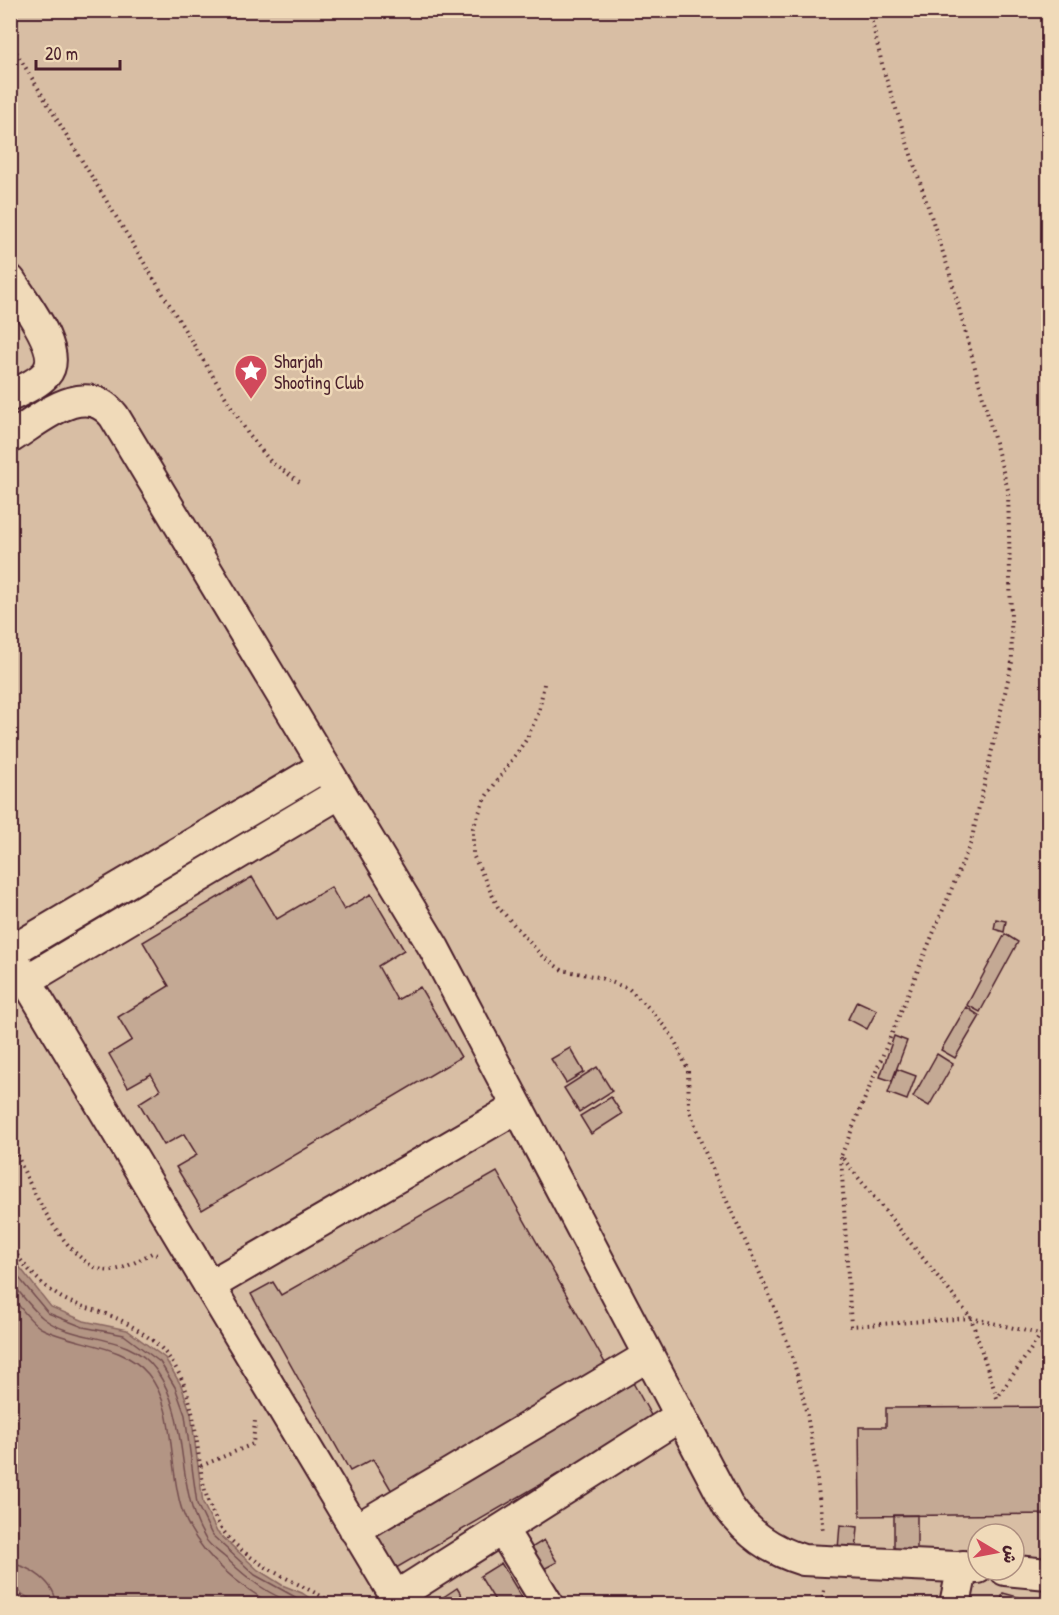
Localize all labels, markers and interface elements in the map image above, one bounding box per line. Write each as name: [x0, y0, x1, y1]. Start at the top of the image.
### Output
scale bar: [36, 33, 120, 71]
text: 20 m: [45, 41, 78, 66]
place label: Sharjah Shooting Club: [274, 349, 364, 395]
place icon: Sharjah Shooting Club: [233, 353, 269, 400]
north arrow: [966, 1522, 1026, 1582]
text: ش: [998, 1544, 1023, 1565]

